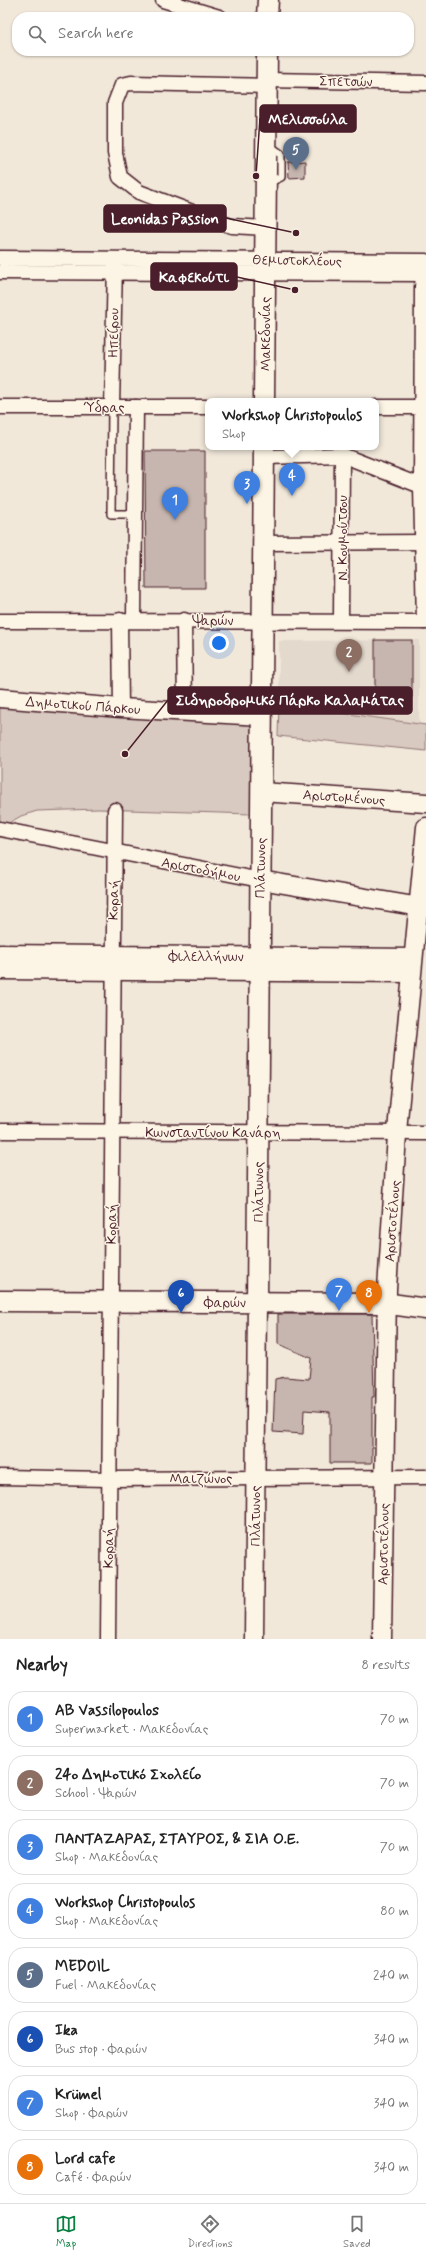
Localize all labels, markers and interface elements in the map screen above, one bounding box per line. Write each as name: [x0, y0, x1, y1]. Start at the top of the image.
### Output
search box: [12, 12, 414, 56]
icon: search: [26, 23, 48, 45]
text: Search here: [58, 24, 134, 44]
street label: Σπετσών: [319, 73, 373, 91]
callout: Μελισσούλα: [260, 105, 356, 132]
text: Μελισσούλα: [268, 110, 348, 130]
pin: 5: [283, 137, 309, 170]
callout: Leonidas Passion: [104, 205, 226, 232]
text: Leonidas Passion: [111, 210, 219, 230]
street label: Θεμιστοκλέους: [252, 250, 342, 271]
callout: Καφεκούτι: [151, 263, 237, 290]
text: Καφεκούτι: [159, 268, 229, 288]
street label: Μακεδονίας: [257, 297, 275, 371]
street label: Ηπείρου: [105, 308, 123, 358]
popup: [205, 398, 379, 450]
street label: Ύδρας: [83, 399, 125, 417]
text: Workshop Christopoulos: [222, 406, 362, 426]
text: Shop: [222, 426, 246, 443]
pin: 4: [279, 463, 305, 496]
pin: 3: [234, 471, 260, 504]
pin: 1: [162, 487, 188, 520]
street label: Ν. Κουμούτσου: [334, 495, 352, 581]
street label: Ψαρών: [192, 612, 233, 630]
your location: [209, 633, 229, 653]
pin: 2: [336, 639, 362, 672]
callout: Σιδηροδρομικό Πάρκο Καλαμάτας: [168, 687, 412, 714]
text: Σιδηροδρομικό Πάρκο Καλαμάτας: [176, 691, 405, 711]
street label: Δημοτικού Πάρκου: [25, 693, 141, 719]
street label: Αριστομένους: [302, 785, 386, 810]
street label: Πλάτωνος: [251, 837, 271, 899]
street label: Αριστοδήμου: [160, 853, 242, 886]
street label: Κοραή: [105, 880, 123, 920]
street label: Φιλελλήνων: [167, 948, 244, 966]
street label: Κωνσταντίνου Κανάρη: [145, 1124, 281, 1142]
street label: Πλάτωνος: [250, 1161, 268, 1223]
street label: Αριστοτέλους: [380, 1179, 405, 1263]
street label: Κοραή: [103, 1204, 121, 1244]
pin: 7: [326, 1278, 352, 1311]
pin: 6: [168, 1280, 194, 1313]
pin: 8: [356, 1280, 382, 1313]
street label: Φαρών: [203, 1294, 246, 1312]
street label: Μαιζώνος: [170, 1470, 232, 1488]
street label: Πλάτωνος: [247, 1485, 265, 1547]
street label: Αριστοτέλους: [373, 1503, 394, 1585]
street label: Κοραή: [100, 1528, 118, 1568]
text: Nearby: [16, 1654, 68, 1676]
text: 8 results: [362, 1657, 410, 1674]
text: AB Vassilopoulos: [55, 1701, 159, 1721]
text: 1: [27, 1711, 33, 1728]
text: 70 m: [380, 1711, 409, 1728]
text: Supermarket · Μακεδονίας: [55, 1721, 209, 1738]
text: 24ο Δημοτικό Σχολείο: [55, 1765, 201, 1785]
text: 2: [27, 1775, 33, 1792]
text: 70 m: [380, 1775, 409, 1792]
text: School · Ψαρών: [55, 1785, 137, 1802]
text: ΠΑΝΤΑΖΑΡΑΣ, ΣΤΑΥΡΟΣ, & ΣΙΑ Ο.Ε.: [55, 1829, 299, 1849]
text: 3: [27, 1839, 33, 1856]
text: 70 m: [380, 1839, 409, 1856]
text: Shop · Μακεδονίας: [55, 1849, 158, 1866]
text: Workshop Christopoulos: [55, 1893, 195, 1913]
text: 4: [26, 1903, 34, 1920]
text: 80 m: [380, 1903, 409, 1920]
text: Shop · Μακεδονίας: [55, 1913, 158, 1930]
text: MEDOIL: [55, 1957, 110, 1977]
text: 5: [26, 1967, 34, 1984]
text: 240 m: [373, 1967, 409, 1984]
text: Fuel · Μακεδονίας: [55, 1977, 156, 1994]
text: Ika: [55, 2021, 78, 2041]
text: 6: [27, 2031, 33, 2048]
text: 340 m: [374, 2031, 409, 2048]
text: Bus stop · Φαρών: [55, 2041, 147, 2058]
text: Krümel: [55, 2085, 102, 2105]
text: 7: [26, 2095, 34, 2112]
text: 340 m: [374, 2095, 409, 2112]
text: Shop · Φαρών: [55, 2105, 128, 2122]
text: Lord cafe: [55, 2149, 116, 2169]
text: 8: [26, 2159, 34, 2176]
text: 340 m: [374, 2159, 409, 2176]
text: Café · Φαρών: [55, 2169, 131, 2186]
tab: Map: [55, 2213, 77, 2251]
tab: Directions: [187, 2213, 233, 2251]
tab: Saved: [343, 2213, 371, 2251]

